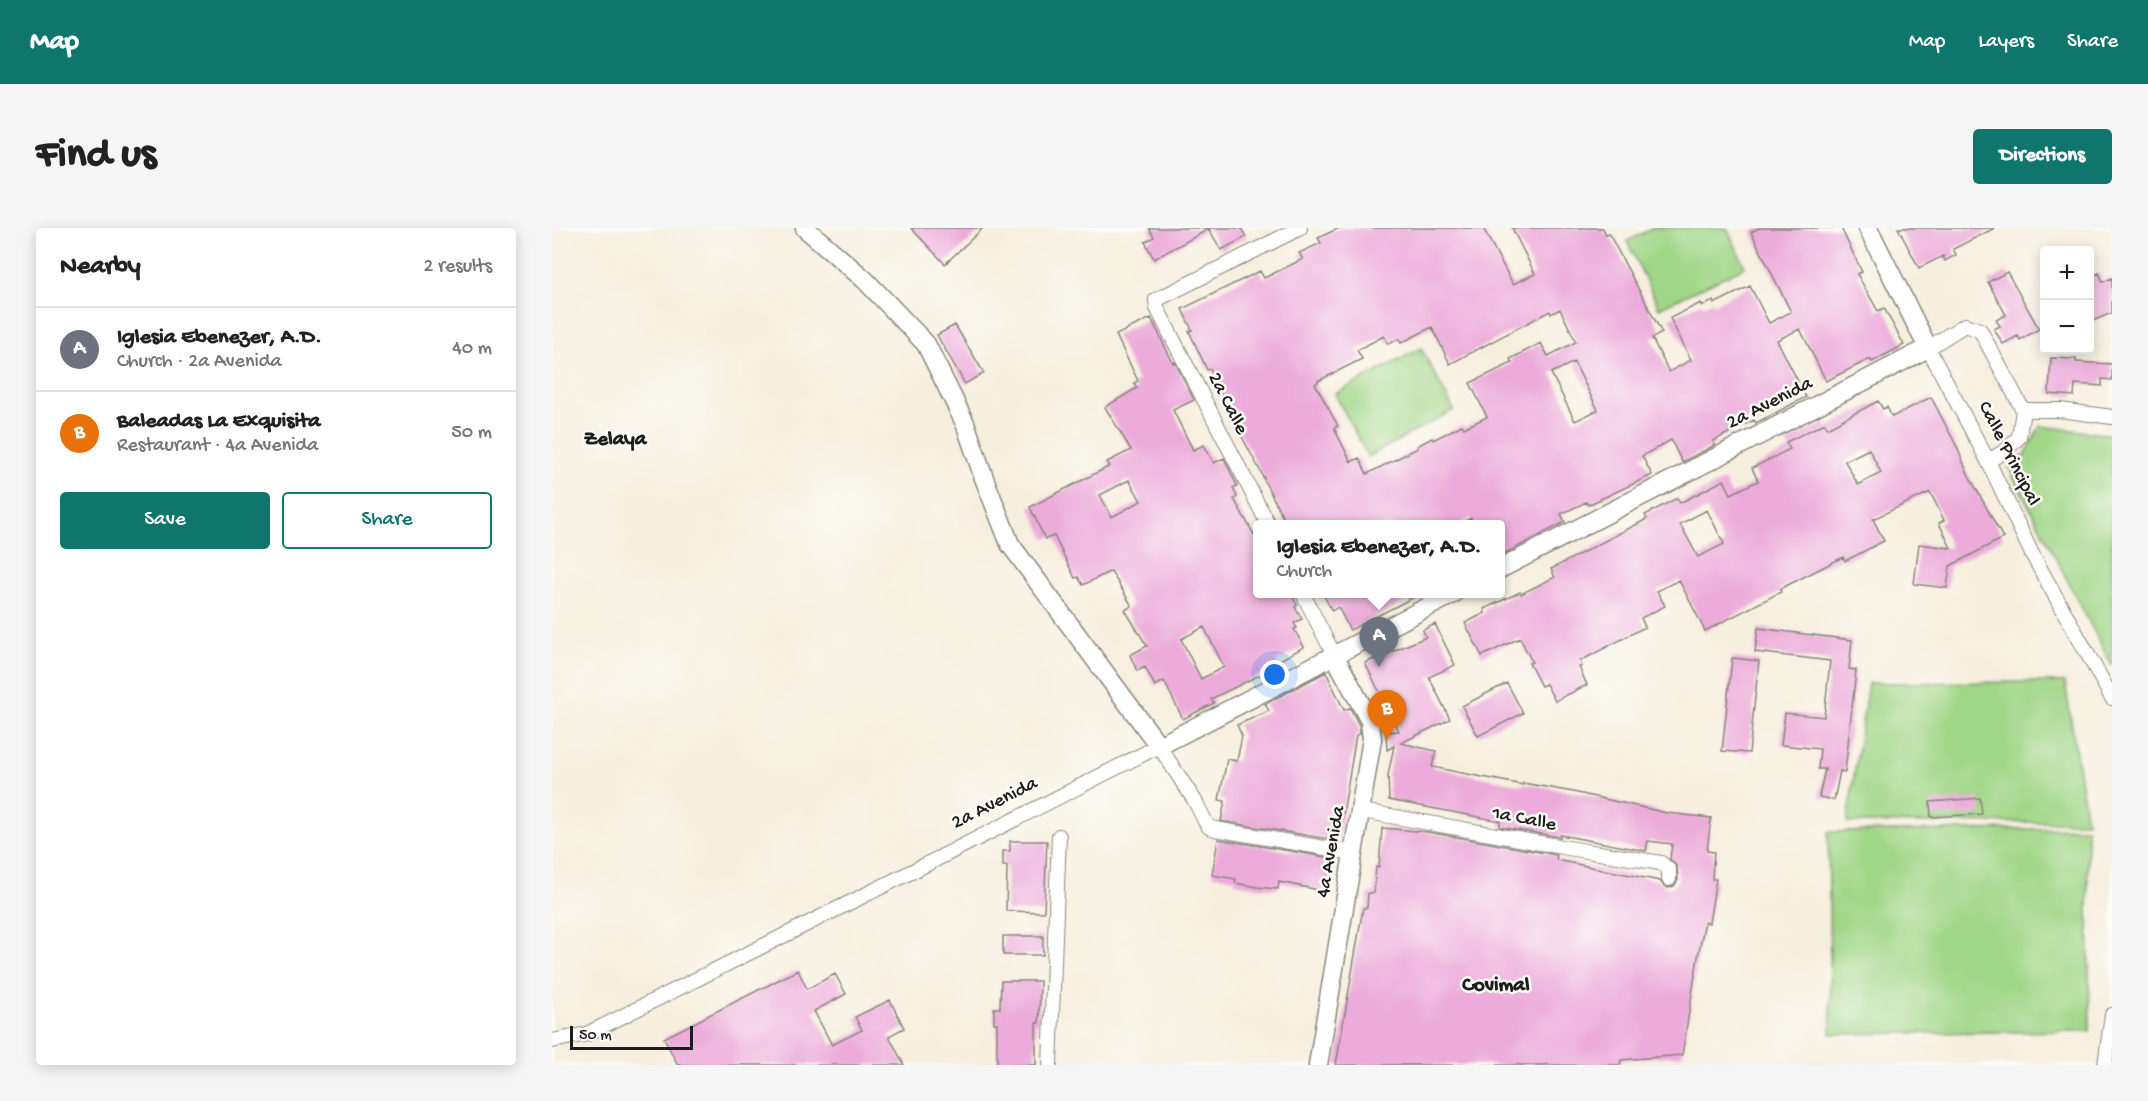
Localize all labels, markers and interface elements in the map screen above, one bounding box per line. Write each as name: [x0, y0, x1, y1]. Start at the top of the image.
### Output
text: Map: [30, 26, 79, 59]
text: Map: [1909, 30, 1945, 55]
text: Layers: [1978, 30, 2034, 55]
text: Share: [2067, 30, 2118, 55]
button: Directions: [1973, 129, 2112, 184]
text: Find us: [36, 132, 156, 181]
map controls: [2040, 246, 2094, 354]
button: +: [2040, 246, 2094, 300]
text: Nearby: [60, 252, 141, 283]
text: 2 results: [423, 256, 492, 279]
button: −: [2040, 300, 2094, 354]
text: Iglesia Ebenezer, A.D.: [117, 325, 322, 351]
text: A: [74, 338, 85, 361]
text: 40 m: [452, 338, 492, 361]
text: Church · 2a Avenida: [117, 351, 282, 374]
street label: 2a Calle: [1202, 369, 1253, 440]
street label: 2a Avenida: [1723, 372, 1818, 435]
street label: Calle Principal: [1972, 398, 2044, 510]
text: Baleadas La Exquisita: [117, 409, 320, 435]
text: B: [74, 422, 85, 445]
text: 50 m: [451, 422, 492, 445]
district label: Zelaya: [584, 428, 648, 453]
text: Restaurant · 4a Avenida: [117, 435, 318, 458]
button: Save: [60, 492, 270, 549]
button: Share: [282, 492, 492, 549]
popup: [1253, 520, 1505, 598]
text: Iglesia Ebenezer, A.D.: [1277, 535, 1481, 561]
text: Church: [1277, 561, 1332, 584]
pin: A: [1360, 618, 1398, 667]
your location: [1260, 660, 1289, 689]
pin: B: [1368, 690, 1406, 740]
street label: 2a Avenida: [948, 772, 1043, 835]
street label: 1a Calle: [1489, 802, 1559, 838]
street label: 4a Avenida: [1313, 803, 1352, 900]
district label: Covimal: [1461, 974, 1530, 999]
scale bar: [570, 1023, 693, 1050]
text: 50 m: [579, 1027, 612, 1046]

